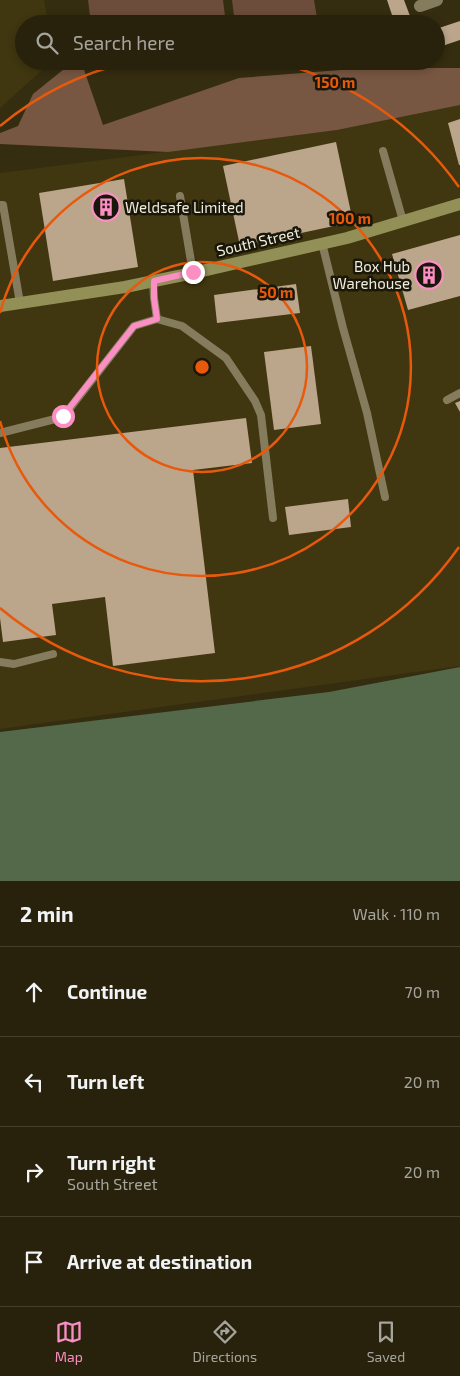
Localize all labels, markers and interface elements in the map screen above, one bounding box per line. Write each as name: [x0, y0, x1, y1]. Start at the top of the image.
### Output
search box: [15, 15, 445, 70]
icon: search: [33, 29, 61, 57]
text: Search here: [73, 31, 175, 54]
text: 150 m: [315, 73, 355, 91]
building icon: Weldsafe Limited: [91, 192, 121, 222]
place label: Weldsafe Limited: [125, 198, 244, 216]
text: 100 m: [329, 209, 371, 227]
street label: South Street: [215, 223, 302, 259]
place label: Box Hub Warehouse: [332, 257, 410, 292]
building icon: Box Hub Warehouse: [414, 260, 444, 290]
route end: [182, 261, 205, 284]
text: 50 m: [259, 283, 293, 301]
centre of rings: [193, 358, 211, 376]
route start: [52, 405, 75, 428]
text: 2 min: [20, 901, 74, 926]
text: Walk · 110 m: [353, 904, 440, 923]
icon: ahead: [20, 978, 48, 1006]
text: Continue: [67, 980, 147, 1003]
text: 70 m: [405, 982, 440, 1001]
icon: left: [20, 1068, 48, 1096]
text: Turn left: [67, 1070, 144, 1093]
text: 20 m: [404, 1072, 440, 1091]
text: Turn right: [67, 1151, 155, 1174]
icon: right: [20, 1158, 48, 1186]
text: 20 m: [404, 1162, 440, 1181]
text: South Street: [67, 1174, 158, 1193]
icon: arrive: [20, 1248, 48, 1276]
text: Arrive at destination: [67, 1250, 252, 1273]
tab: Map: [55, 1318, 83, 1365]
tab: Directions: [193, 1318, 257, 1365]
tab: Saved: [367, 1318, 405, 1365]

